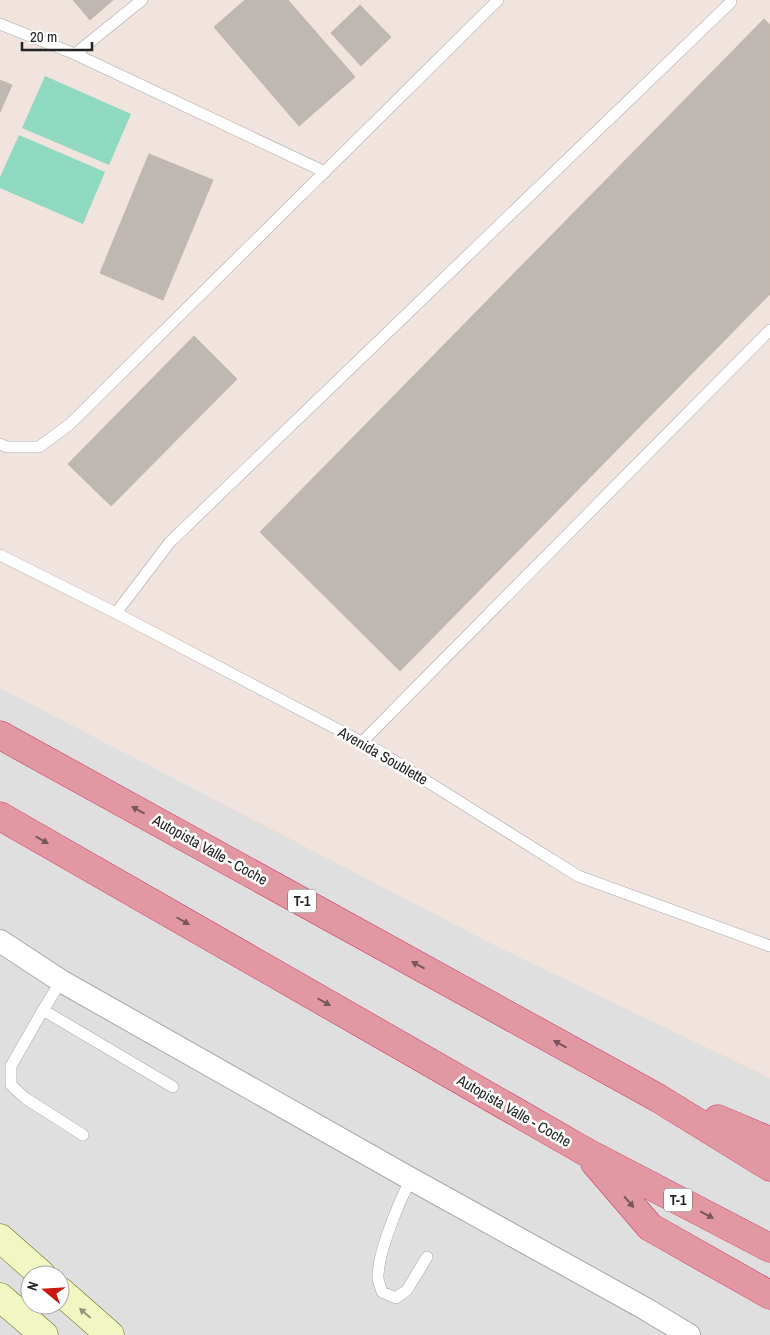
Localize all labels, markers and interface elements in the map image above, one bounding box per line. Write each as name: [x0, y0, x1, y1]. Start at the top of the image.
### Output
scale bar: [22, 20, 92, 52]
text: 20 m: [30, 26, 57, 47]
street label: Avenida Soublette: [334, 721, 432, 790]
one-way arrow: [131, 806, 144, 815]
street label: Autopista Valle - Coche: [148, 809, 272, 890]
one-way arrow: [36, 836, 49, 845]
road number: T-1: [288, 889, 316, 912]
one-way arrow: [176, 917, 190, 925]
one-way arrow: [410, 961, 425, 969]
one-way arrow: [317, 998, 331, 1006]
one-way arrow: [553, 1039, 567, 1048]
street label: Autopista Valle - Coche: [453, 1069, 575, 1152]
road number: T-1: [664, 1188, 692, 1212]
one-way arrow: [623, 1196, 635, 1208]
one-way arrow: [699, 1211, 714, 1219]
north arrow: [20, 1265, 70, 1315]
text: N: [23, 1279, 42, 1293]
one-way arrow: [80, 1307, 92, 1319]

